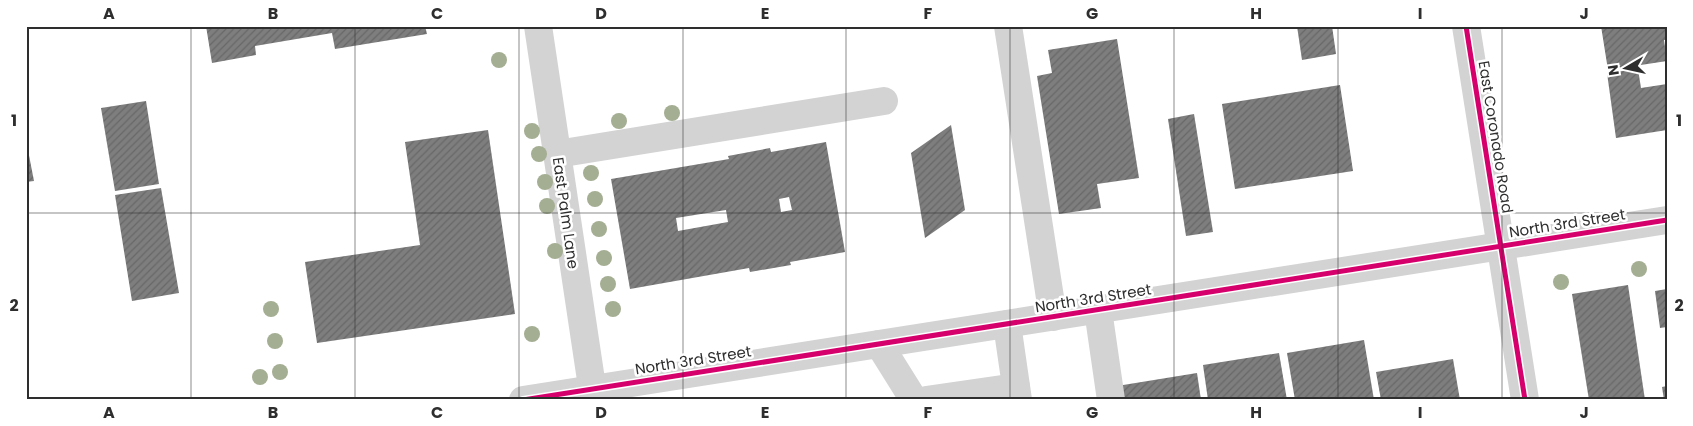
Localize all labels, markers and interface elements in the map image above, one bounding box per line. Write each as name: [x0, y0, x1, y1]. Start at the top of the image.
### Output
text: A: [103, 2, 115, 25]
text: B: [268, 2, 278, 25]
text: C: [431, 2, 443, 25]
text: D: [595, 2, 607, 25]
text: E: [761, 2, 769, 25]
text: F: [924, 2, 933, 25]
text: G: [1086, 2, 1098, 25]
text: H: [1250, 2, 1262, 25]
text: I: [1418, 2, 1422, 25]
text: J: [1579, 2, 1589, 25]
north arrow: [1600, 42, 1650, 92]
street label: East Coronado Road: [1474, 59, 1518, 215]
text: N: [1602, 63, 1624, 77]
text: 1: [11, 109, 17, 132]
text: 1: [1676, 109, 1682, 132]
street label: East Palm Lane: [548, 156, 584, 270]
street label: North 3rd Street: [1507, 203, 1627, 243]
street label: North 3rd Street: [1033, 278, 1153, 318]
text: 2: [9, 294, 19, 317]
text: 2: [1674, 294, 1684, 317]
street label: North 3rd Street: [633, 340, 753, 380]
text: A: [103, 401, 115, 424]
text: B: [268, 401, 278, 424]
text: C: [431, 401, 443, 424]
text: D: [595, 401, 607, 424]
text: E: [761, 401, 769, 424]
text: F: [924, 401, 933, 424]
text: G: [1086, 401, 1098, 424]
text: H: [1250, 401, 1262, 424]
text: I: [1418, 401, 1422, 424]
text: J: [1579, 401, 1589, 424]

